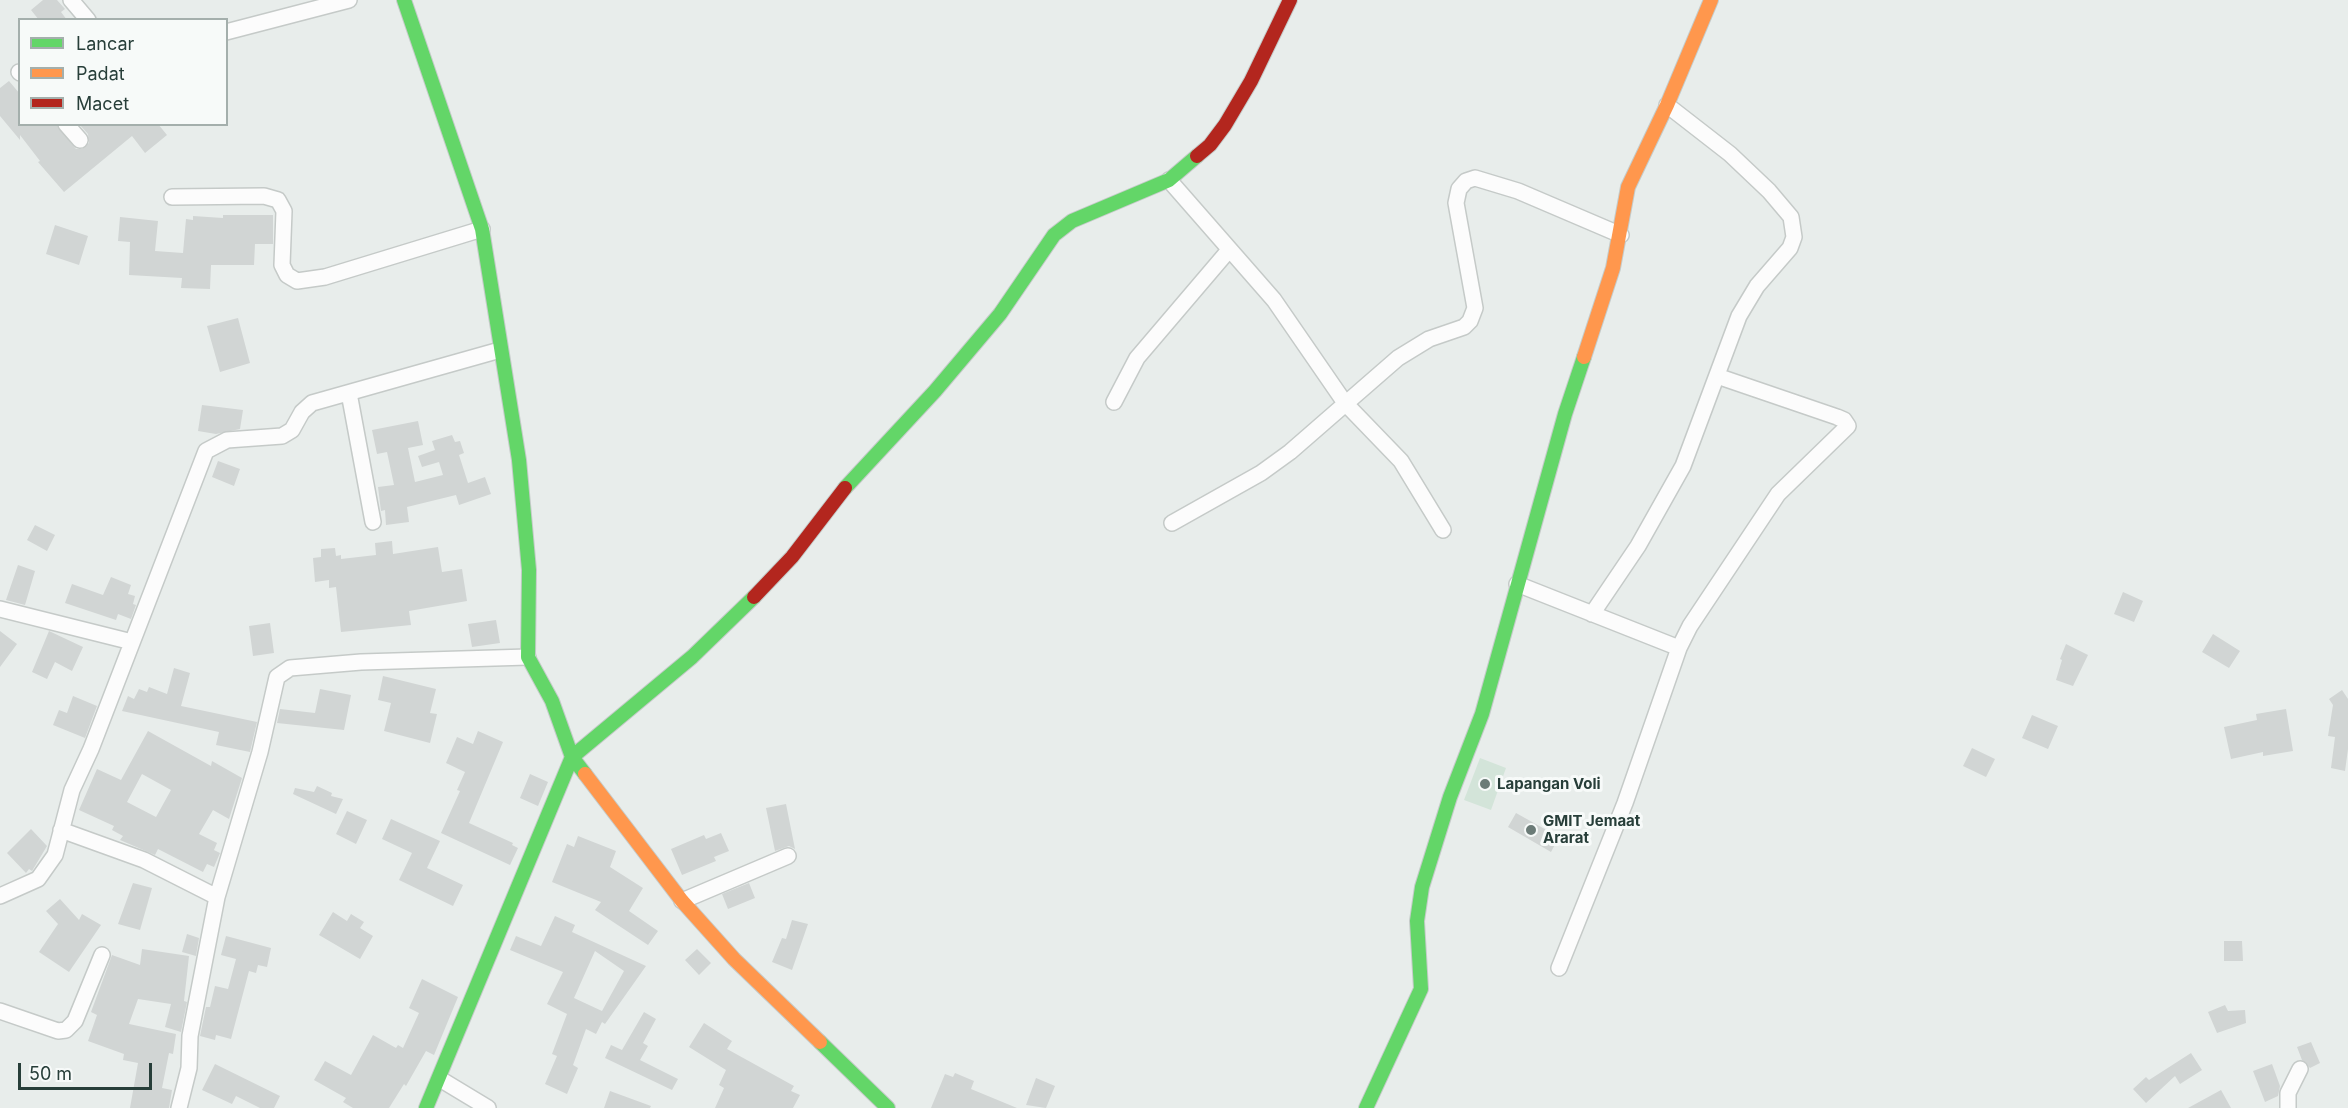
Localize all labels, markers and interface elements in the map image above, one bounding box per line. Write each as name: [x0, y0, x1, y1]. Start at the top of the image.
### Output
legend: [18, 18, 228, 126]
text: Lancar: [76, 33, 134, 54]
text: Padat: [76, 63, 125, 84]
text: Macet: [76, 93, 129, 114]
place label: Lapangan Voli: [1497, 775, 1601, 793]
marker: Lapangan Voli: [1478, 777, 1492, 791]
place label: GMIT Jemaat Ararat: [1543, 812, 1640, 847]
marker: GMIT Jemaat Ararat: [1524, 823, 1538, 837]
scale bar: [21, 1051, 154, 1089]
text: 50 m: [29, 1063, 72, 1084]

